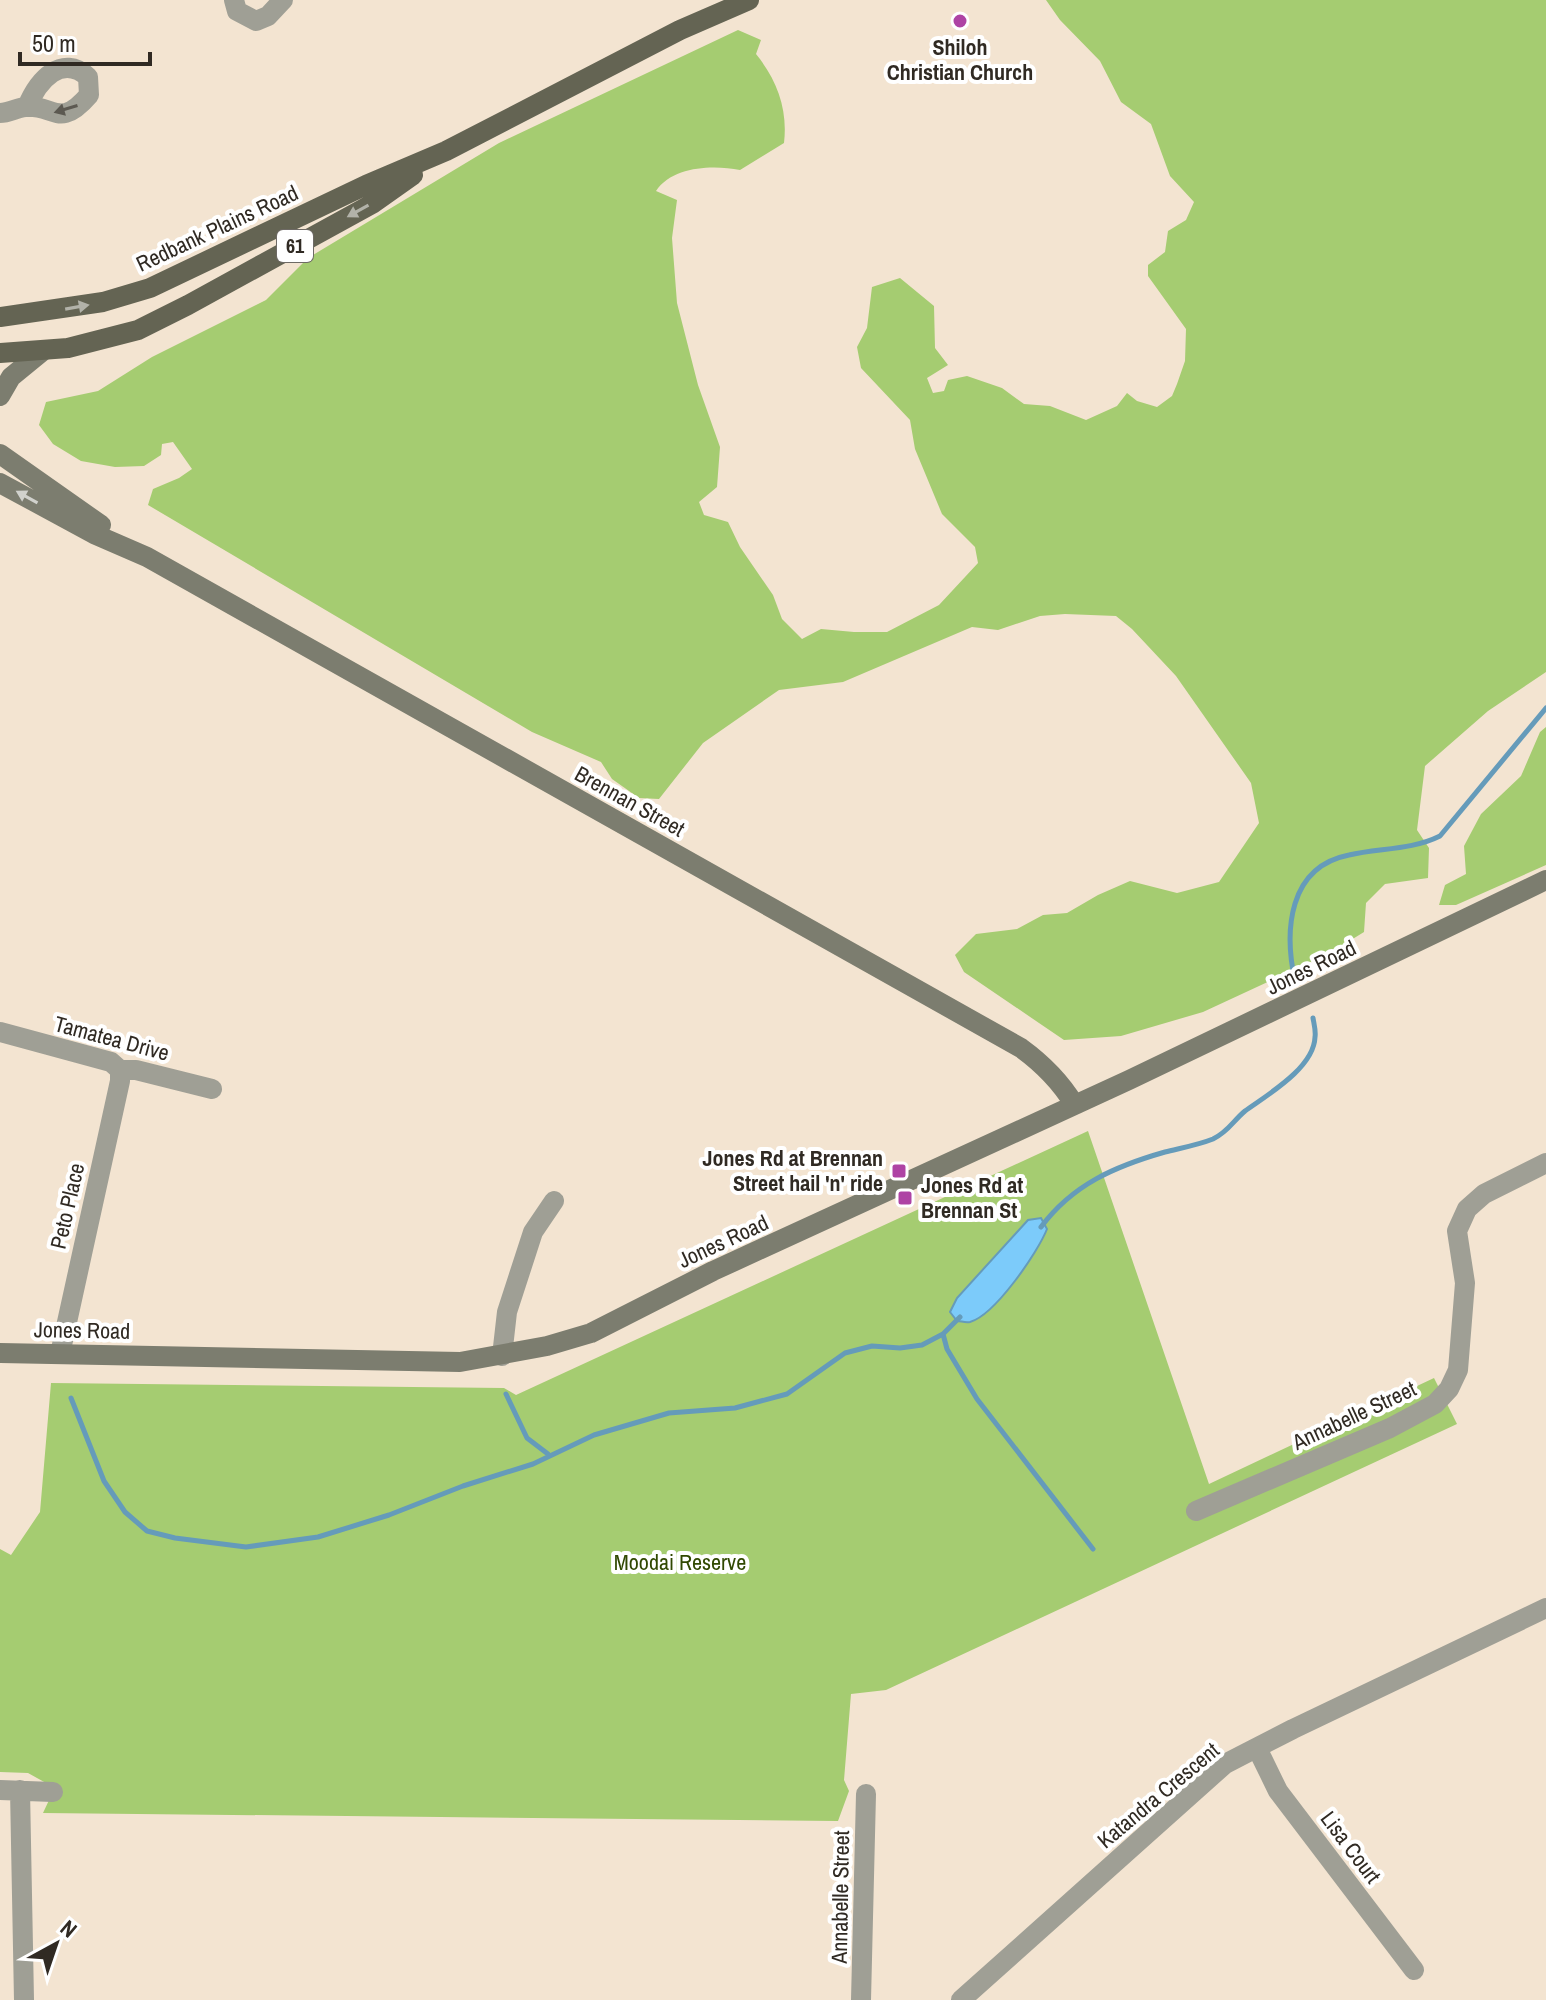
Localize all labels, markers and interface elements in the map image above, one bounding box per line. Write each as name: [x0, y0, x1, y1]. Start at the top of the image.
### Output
marker: Shiloh Christian Church: [951, 12, 969, 30]
scale bar: [20, 16, 150, 66]
text: 50 m: [32, 27, 76, 59]
place label: Shiloh Christian Church: [887, 32, 1033, 87]
one-way arrow: [54, 103, 78, 116]
street label: Redbank Plains Road: [131, 177, 303, 279]
one-way arrow: [347, 204, 369, 218]
road number: 61: [277, 230, 313, 262]
one-way arrow: [65, 301, 90, 313]
one-way arrow: [16, 491, 38, 505]
street label: Brennan Street: [570, 758, 690, 844]
street label: Jones Road: [1261, 932, 1361, 1002]
street label: Tamatea Drive: [51, 1008, 173, 1068]
place label: Jones Rd at Brennan Street hail 'n' ride: [703, 1143, 883, 1198]
street label: Peto Place: [43, 1160, 91, 1252]
marker: Jones Rd at Brennan Street hail 'n' ride: [890, 1162, 908, 1180]
place label: Jones Rd at Brennan St: [921, 1170, 1023, 1225]
marker: Jones Rd at Brennan St: [896, 1189, 914, 1207]
street label: Jones Road: [673, 1207, 773, 1275]
street label: Jones Road: [34, 1314, 130, 1346]
street label: Annabelle Street: [1286, 1373, 1421, 1457]
park label: Moodai Reserve: [614, 1547, 746, 1577]
street label: Katandra Crescent: [1091, 1735, 1225, 1855]
street label: Lisa Court: [1314, 1805, 1388, 1889]
street label: Annabelle Street: [824, 1830, 856, 1965]
north arrow: [16, 1904, 96, 1984]
text: N: [54, 1913, 83, 1944]

